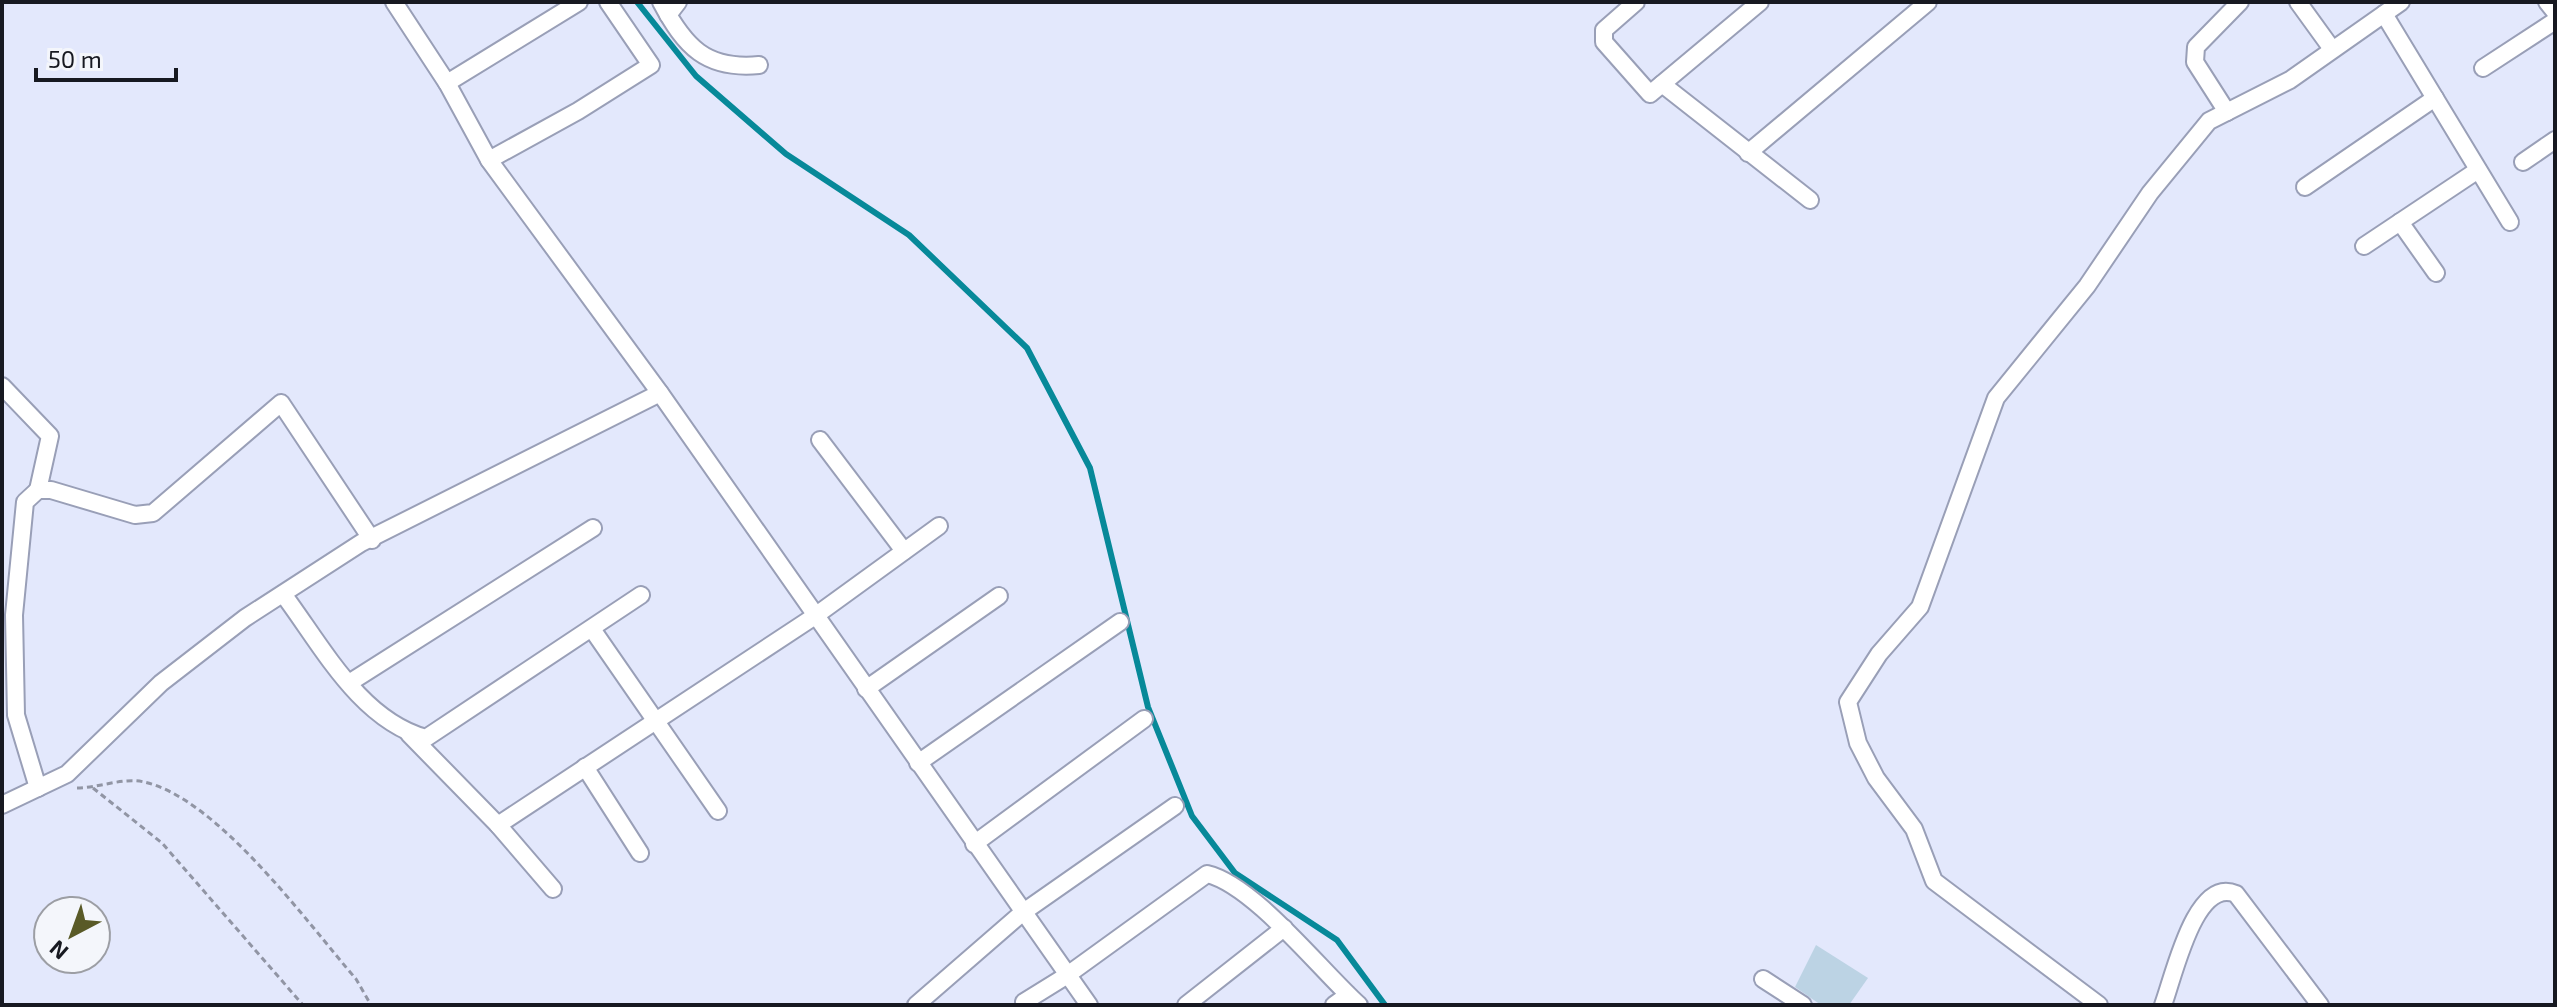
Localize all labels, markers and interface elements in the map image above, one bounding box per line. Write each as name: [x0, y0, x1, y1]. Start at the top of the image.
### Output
scale bar: [36, 32, 176, 82]
text: 50 m: [48, 44, 102, 73]
north arrow: [32, 895, 112, 975]
text: N: [44, 936, 73, 966]

